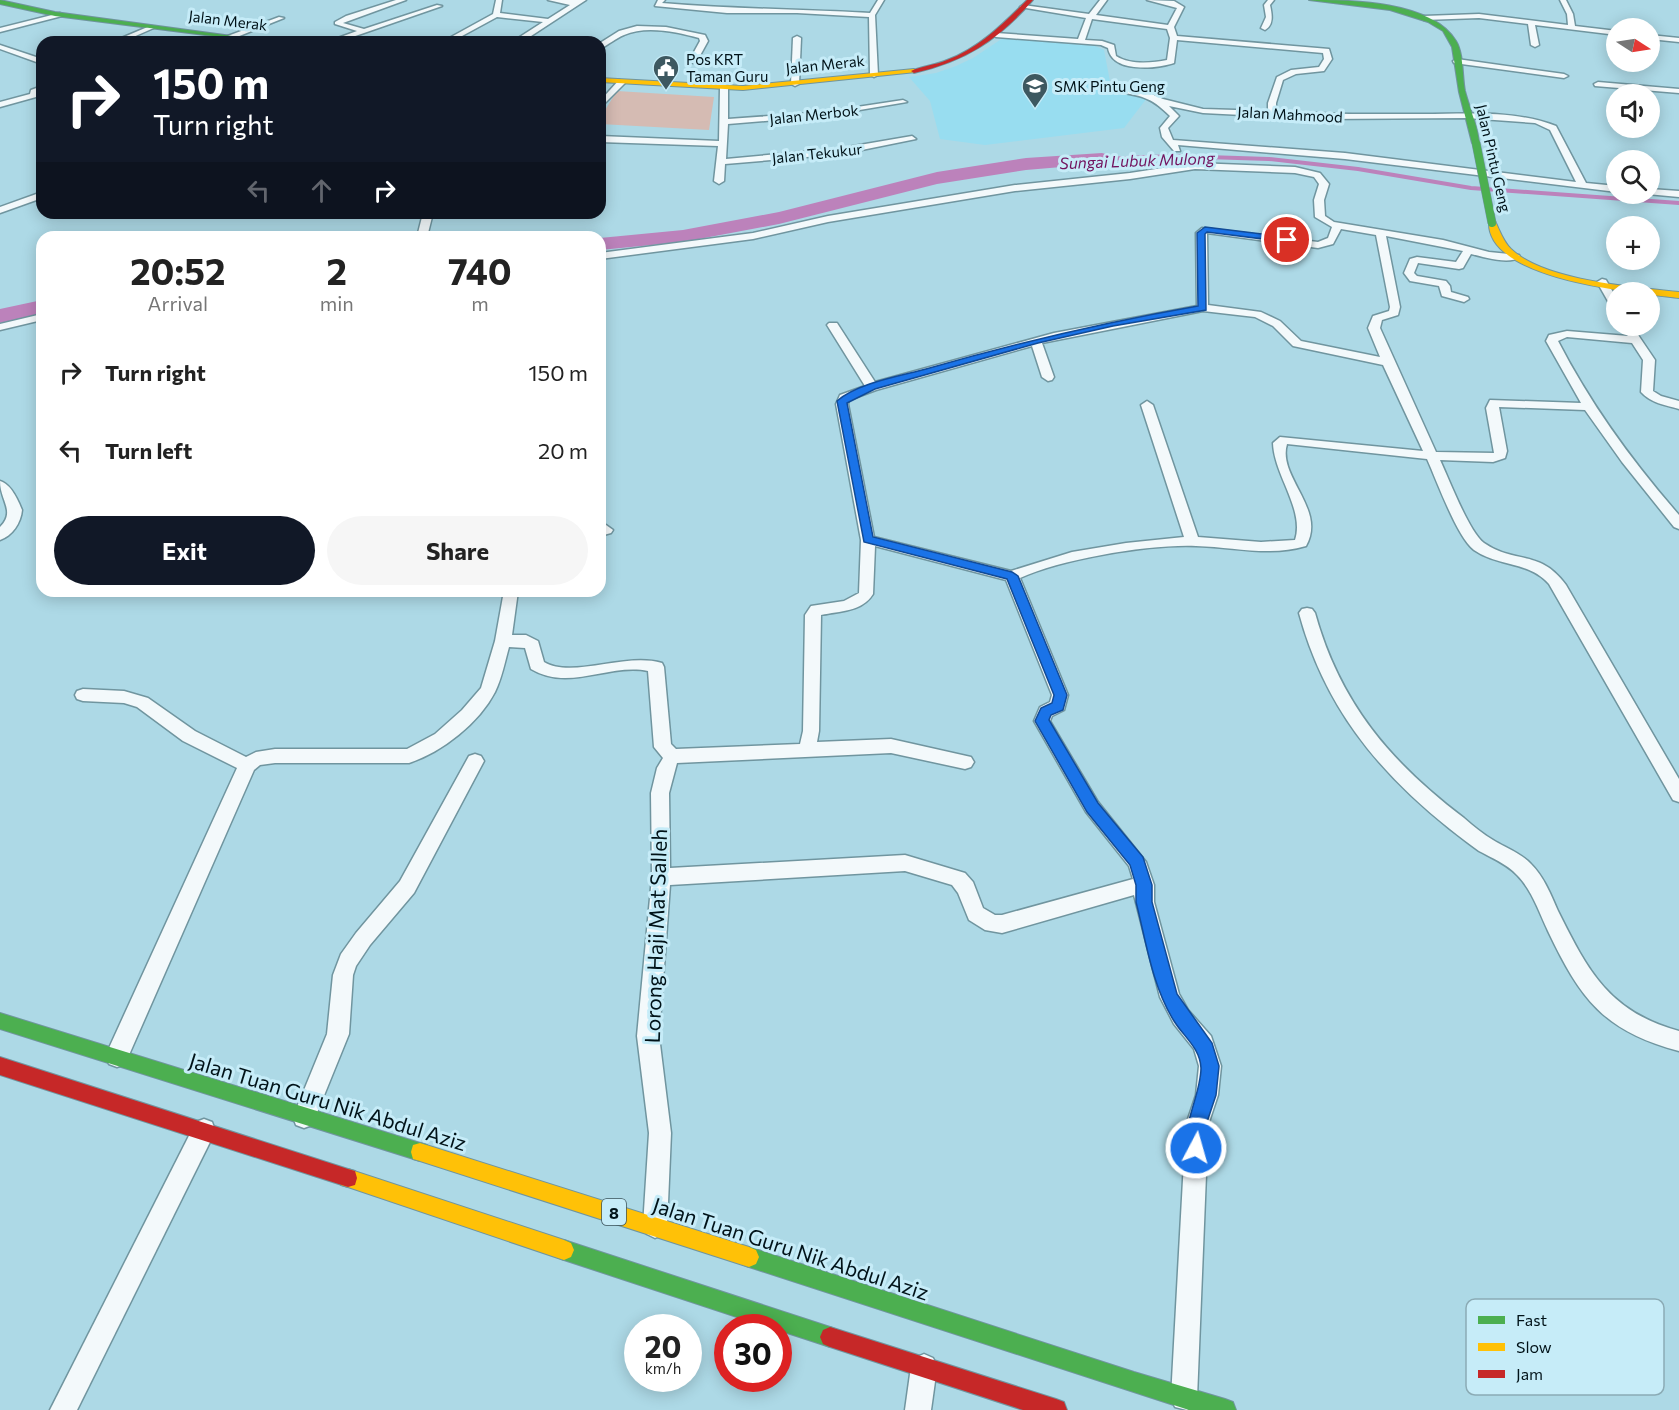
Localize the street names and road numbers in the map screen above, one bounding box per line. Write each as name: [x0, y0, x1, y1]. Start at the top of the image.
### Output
street label: Jalan Merak: [188, 6, 268, 34]
street label: Jalan Merak: [785, 51, 865, 77]
street label: Jalan Merbok: [769, 100, 859, 128]
street label: Jalan Mahmood: [1237, 102, 1343, 126]
street label: Jalan Pintu Geng: [1473, 102, 1515, 214]
street label: Jalan Tekukur: [771, 139, 863, 167]
street label: Lorong Haji Mat Salleh: [639, 828, 671, 1044]
street label: Jalan Tuan Guru Nik Abdul Aziz: [186, 1047, 470, 1155]
street label: Jalan Tuan Guru Nik Abdul Aziz: [650, 1192, 932, 1304]
road number: 8: [602, 1199, 626, 1225]

